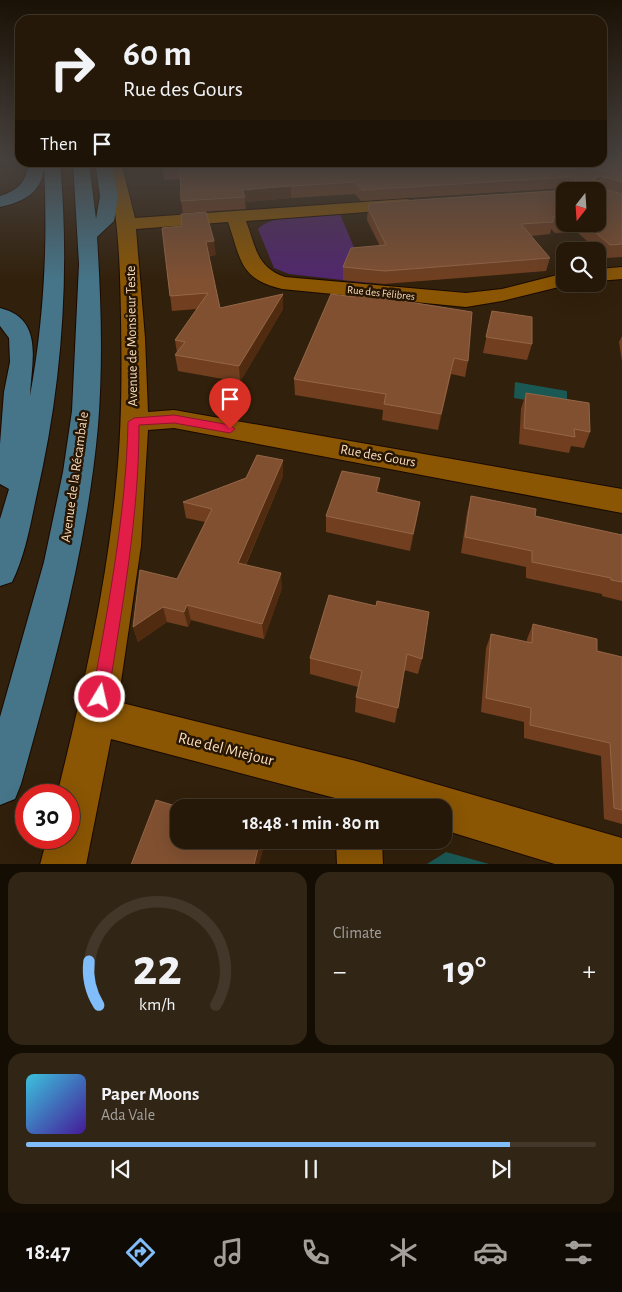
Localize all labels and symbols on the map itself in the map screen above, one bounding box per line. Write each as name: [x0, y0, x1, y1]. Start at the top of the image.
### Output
north arrow: [556, 182, 606, 232]
street label: Avenue de Monsieur Teste: [124, 265, 140, 407]
street label: Rue des Félibres: [347, 284, 415, 302]
pin: [209, 378, 251, 429]
street label: Avenue de la Récambale: [59, 411, 91, 543]
street label: Rue des Gours: [339, 442, 417, 470]
position arrow: [73, 670, 125, 722]
street label: Rue del Miejour: [176, 729, 276, 770]
speed limit sign: 30: [15, 784, 80, 849]

